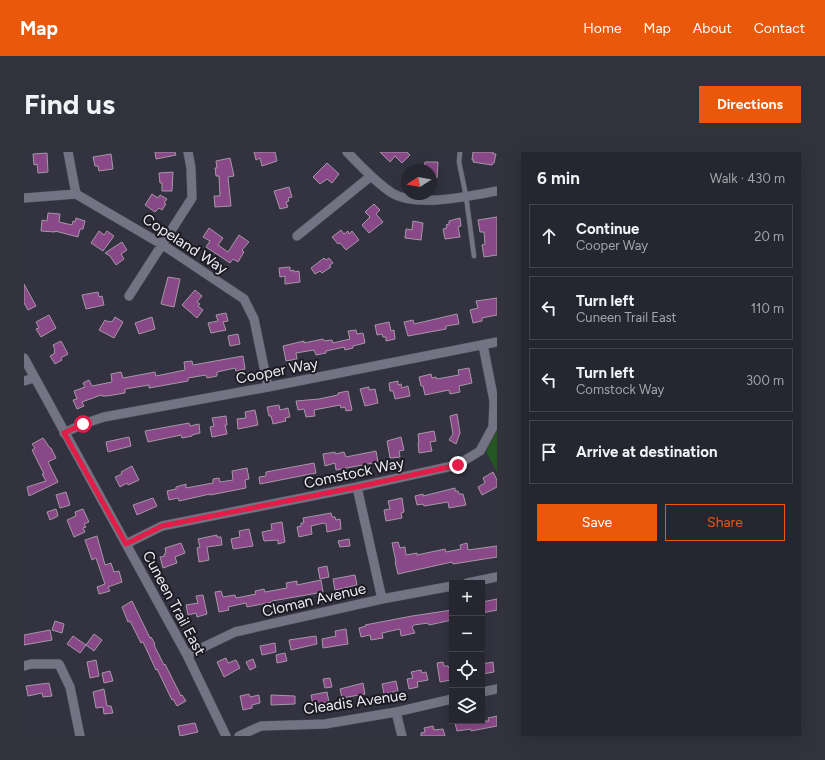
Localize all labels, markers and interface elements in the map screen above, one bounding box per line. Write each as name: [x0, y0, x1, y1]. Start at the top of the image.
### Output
text: Map: [20, 17, 58, 40]
text: Home: [583, 20, 622, 37]
text: Map: [644, 20, 671, 37]
text: About: [693, 20, 732, 37]
text: Contact: [754, 20, 805, 37]
button: Directions: [699, 86, 801, 123]
text: Find us: [24, 87, 115, 121]
north arrow: [401, 164, 437, 200]
text: 6 min: [537, 168, 580, 188]
text: Walk · 430 m: [710, 171, 785, 186]
street label: Copeland Way: [139, 210, 231, 278]
text: Continue: [576, 220, 639, 238]
icon: ahead: [538, 225, 560, 247]
text: 20 m: [754, 229, 784, 244]
text: Cooper Way: [576, 238, 648, 253]
text: Turn left: [576, 292, 634, 310]
icon: left: [538, 297, 560, 319]
text: 110 m: [751, 301, 784, 316]
text: Cuneen Trail East: [576, 310, 677, 325]
street label: Cooper Way: [234, 354, 320, 388]
text: Turn left: [576, 364, 634, 382]
icon: left: [538, 369, 560, 391]
text: 300 m: [746, 373, 784, 388]
text: Comstock Way: [576, 382, 664, 397]
route start: [74, 415, 92, 433]
icon: arrive: [538, 441, 560, 463]
text: Arrive at destination: [576, 443, 717, 461]
street label: Comstock Way: [302, 454, 406, 492]
route end: [449, 456, 467, 474]
button: Save: [537, 504, 657, 541]
button: Share: [665, 504, 785, 541]
street label: Cuneen Trail East: [139, 548, 209, 659]
street label: Cloman Avenue: [260, 579, 368, 621]
map controls: [449, 580, 485, 724]
button: +: [449, 580, 485, 616]
button: −: [449, 616, 485, 652]
button: locate: [449, 652, 485, 688]
street label: Cleadis Avenue: [302, 686, 408, 718]
button: layers: [449, 688, 485, 724]

